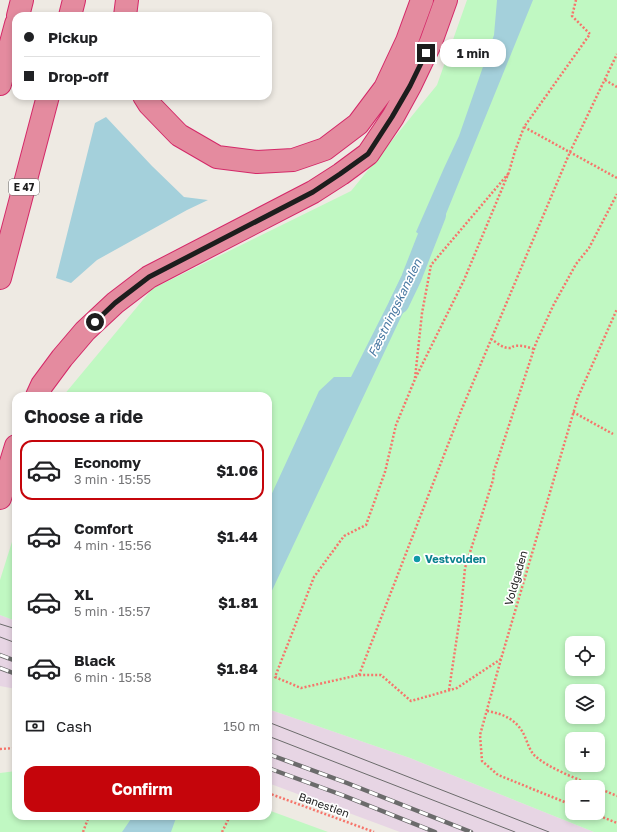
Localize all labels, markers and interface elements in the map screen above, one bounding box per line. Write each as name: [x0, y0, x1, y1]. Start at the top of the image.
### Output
text: Pickup: [48, 28, 98, 46]
callout: 1 min: [440, 39, 506, 67]
route end: [417, 44, 435, 62]
text: 1 min: [457, 45, 489, 61]
text: Drop-off: [48, 67, 108, 85]
road number: E 47: [9, 179, 39, 195]
water label: Fæstningskanalen: [364, 256, 425, 359]
route start: [86, 313, 104, 331]
text: Choose a ride: [24, 405, 143, 427]
icon: car: [26, 452, 62, 488]
text: Economy: [74, 453, 141, 471]
text: $1.06: [216, 461, 258, 479]
text: 3 min · 15:55: [74, 471, 151, 487]
icon: car: [26, 518, 62, 554]
text: Comfort: [74, 519, 133, 537]
text: $1.44: [217, 527, 258, 545]
text: 4 min · 15:56: [74, 537, 152, 553]
street label: Voldgaden: [502, 549, 530, 607]
place label: Vestvolden: [425, 552, 486, 565]
marker: Vestvolden: [412, 554, 422, 564]
icon: car: [26, 584, 62, 620]
text: XL: [74, 585, 93, 603]
text: $1.81: [218, 593, 258, 611]
text: 5 min · 15:57: [74, 603, 150, 619]
map controls: [565, 636, 605, 820]
button: locate: [565, 636, 605, 676]
icon: car: [26, 650, 62, 686]
text: Black: [74, 651, 116, 669]
text: $1.84: [216, 659, 258, 677]
text: 6 min · 15:58: [74, 669, 152, 685]
button: layers: [565, 684, 605, 724]
icon: cash: [24, 715, 46, 737]
text: Cash: [56, 717, 92, 735]
text: 150 m: [223, 718, 260, 734]
button: +: [565, 732, 605, 772]
button: Confirm: [24, 766, 260, 812]
button: −: [565, 780, 605, 820]
street label: Banestien: [297, 789, 351, 820]

